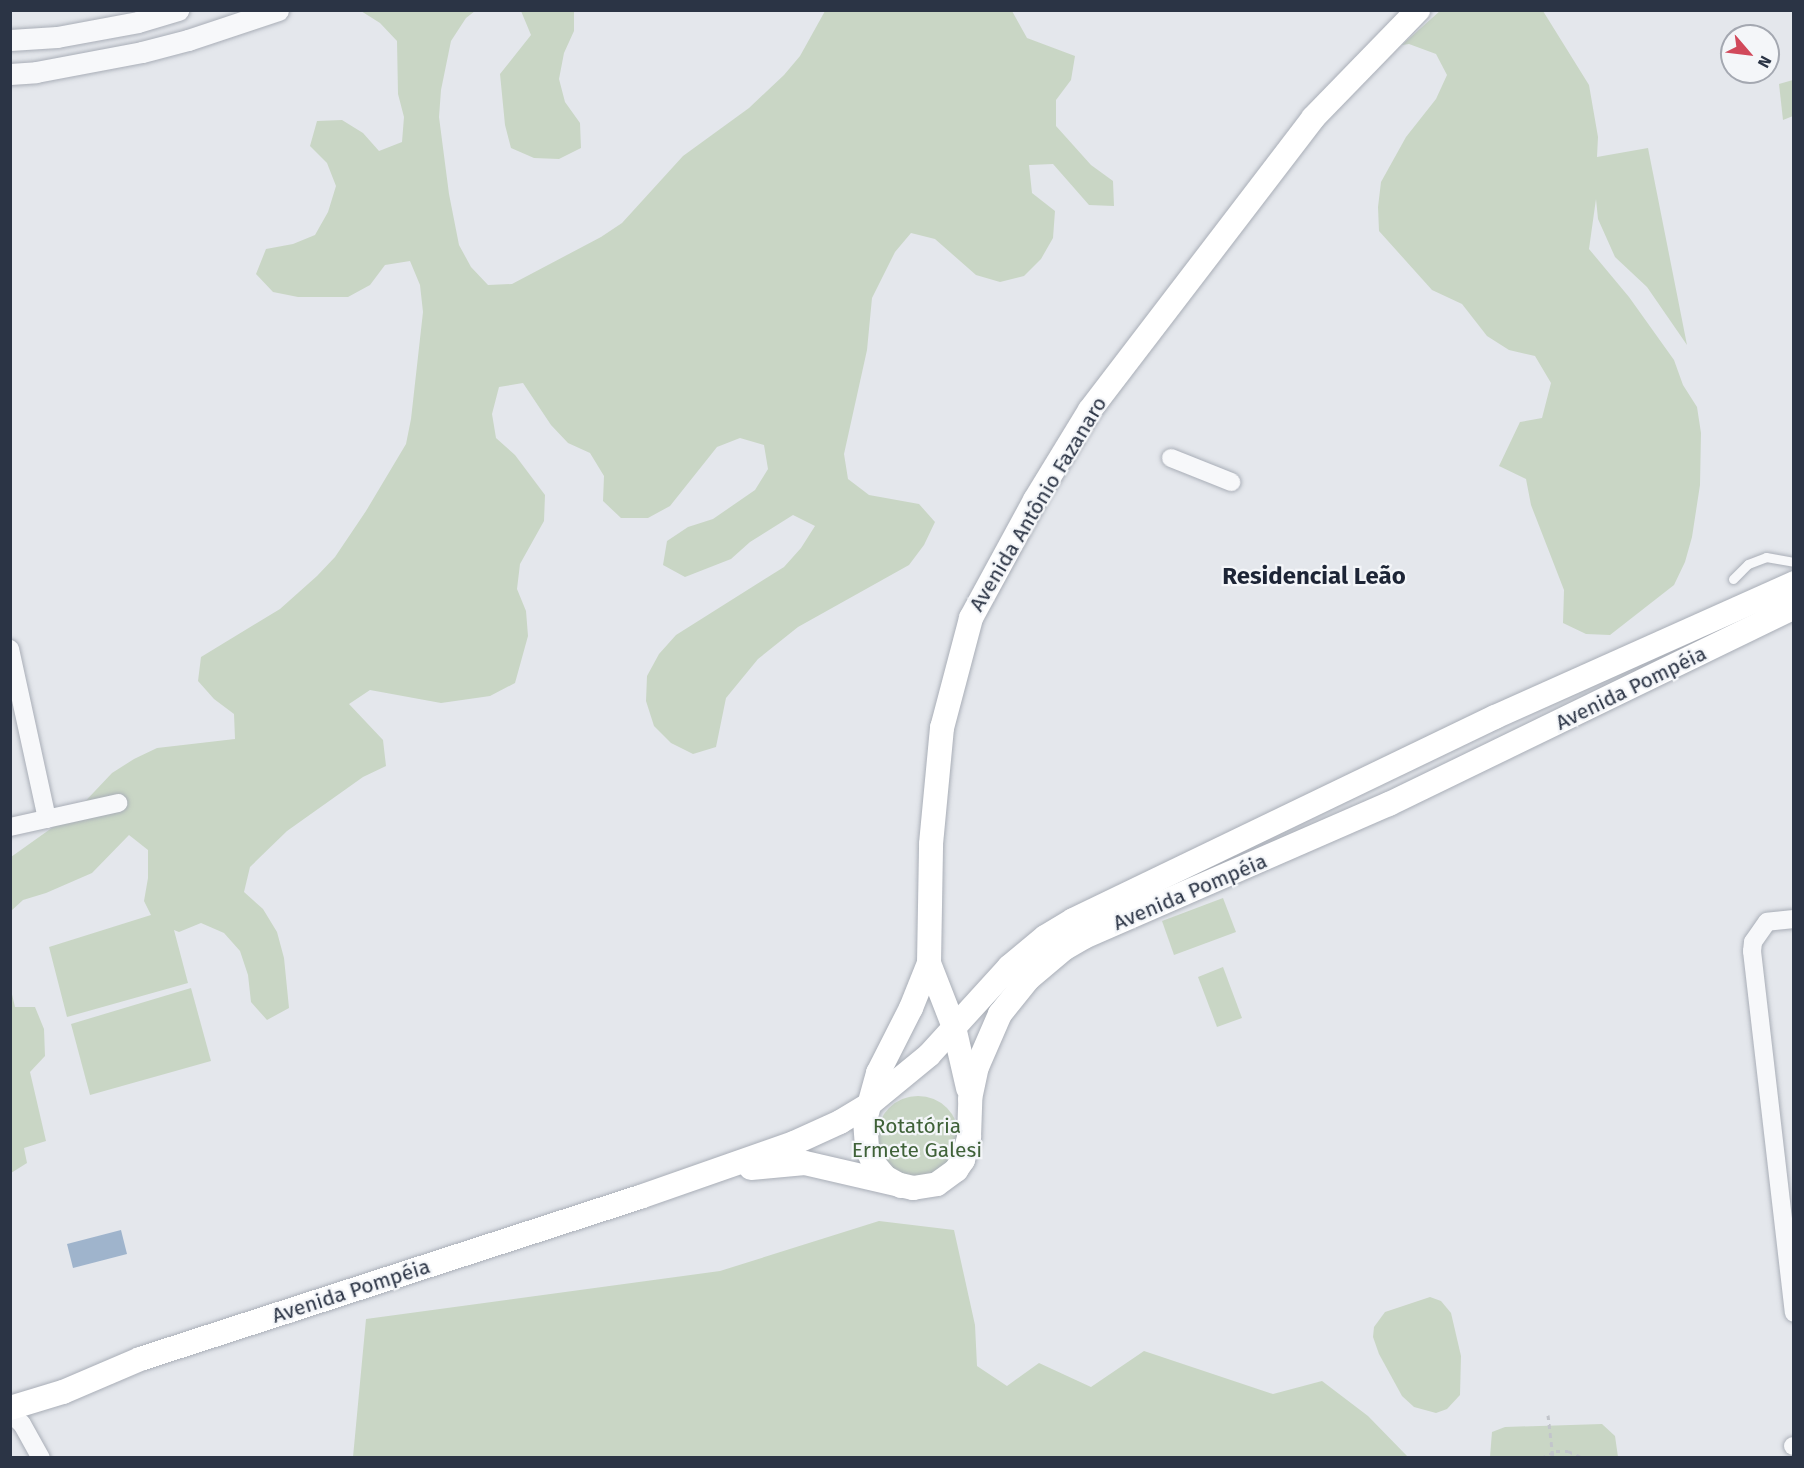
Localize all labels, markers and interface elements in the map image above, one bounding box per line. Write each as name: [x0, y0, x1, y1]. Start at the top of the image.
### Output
north arrow: [1720, 24, 1780, 84]
text: N: [1754, 53, 1775, 71]
street label: Avenida Antônio Fazanaro: [964, 392, 1112, 616]
district label: Residencial Leão: [1222, 563, 1406, 591]
street label: Avenida Pompéia: [1552, 641, 1710, 735]
street label: Avenida Pompéia: [1109, 848, 1271, 936]
park label: Rotatória Ermete Galesi: [852, 1113, 982, 1163]
street label: Avenida Pompéia: [269, 1254, 433, 1328]

